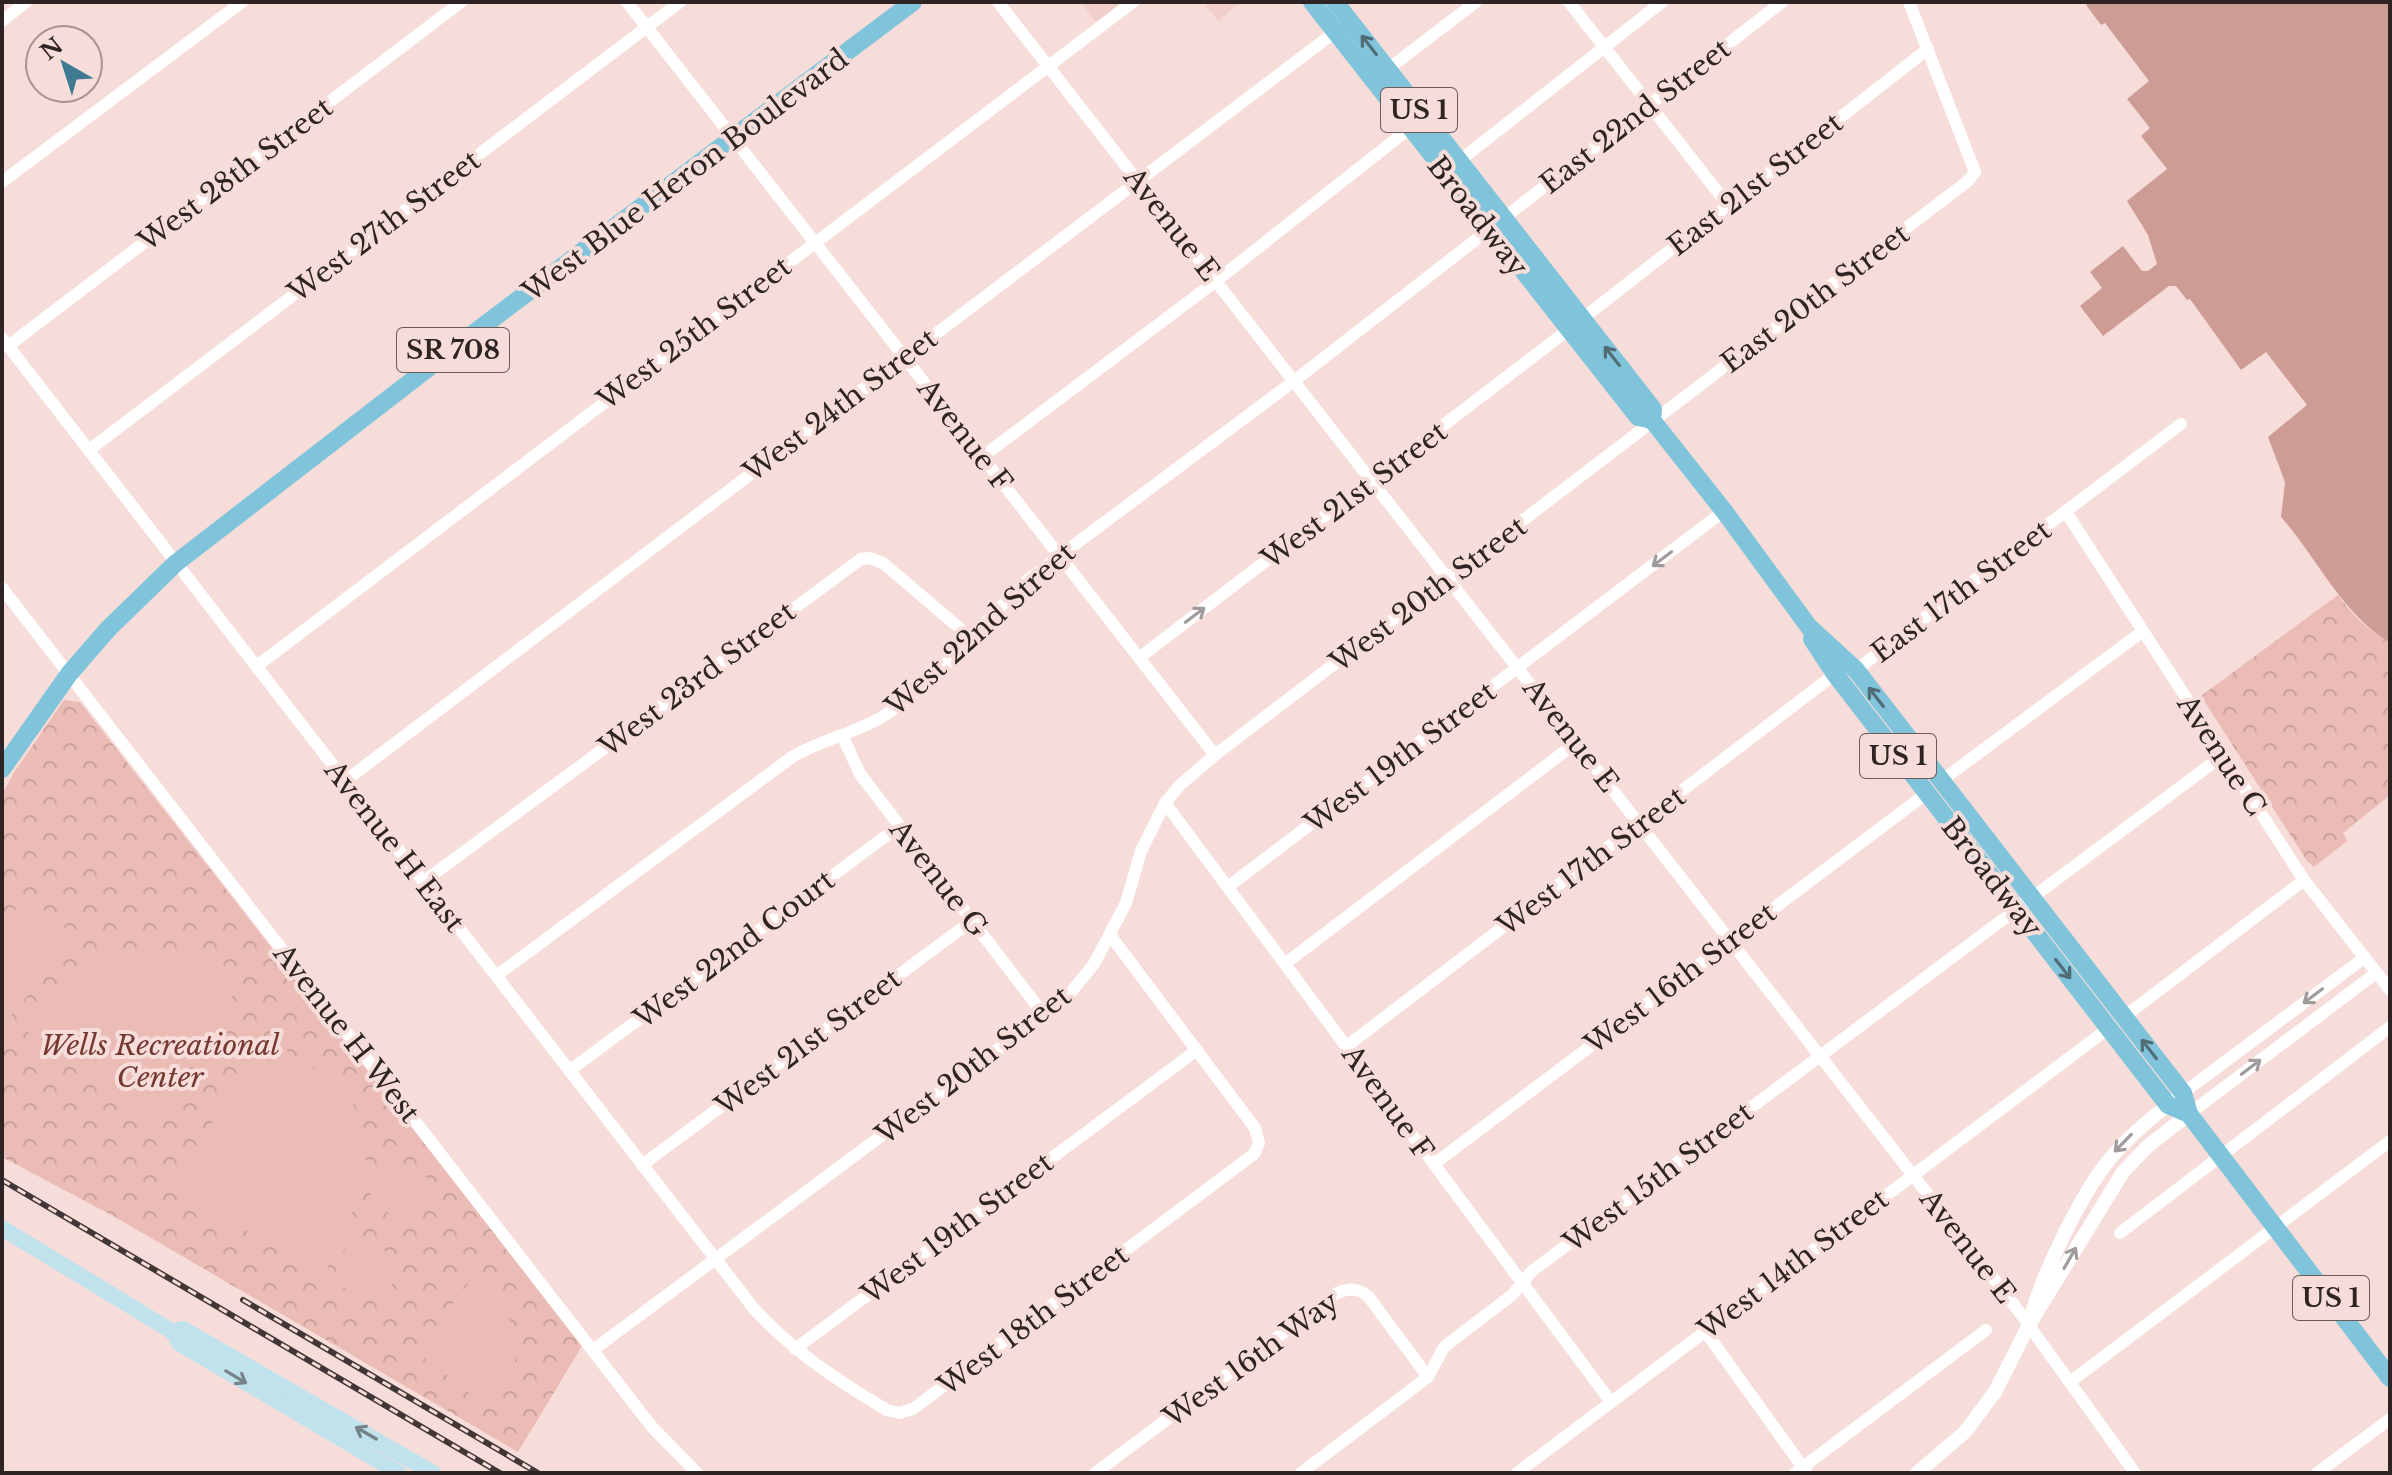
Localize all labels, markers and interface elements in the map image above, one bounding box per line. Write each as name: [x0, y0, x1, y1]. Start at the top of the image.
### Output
north arrow: [24, 24, 104, 104]
street label: East 22nd Street: [1533, 31, 1738, 202]
text: N: [35, 32, 69, 66]
one-way arrow: [1361, 35, 1378, 56]
street label: West Blue Heron Boulevard: [515, 41, 855, 310]
road number: US 1: [1381, 88, 1457, 132]
street label: West 28th Street: [130, 90, 340, 260]
street label: East 21st Street: [1661, 105, 1850, 264]
street label: West 27th Street: [281, 142, 488, 311]
street label: Broadway: [1420, 149, 1536, 284]
street label: Avenue E: [1116, 160, 1227, 288]
street label: East 20th Street: [1714, 216, 1917, 381]
street label: West 25th Street: [590, 249, 798, 418]
street label: West 24th Street: [736, 321, 945, 490]
road number: SR 708: [397, 328, 509, 372]
one-way arrow: [1603, 346, 1620, 367]
street label: Avenue F: [909, 371, 1020, 499]
street label: West 21st Street: [1254, 414, 1454, 577]
street label: West 20th Street: [1322, 509, 1534, 680]
street label: East 17th Street: [1865, 512, 2058, 670]
street label: West 22nd Street: [878, 535, 1083, 724]
one-way arrow: [1652, 550, 1673, 567]
street label: West 23rd Street: [591, 594, 803, 765]
one-way arrow: [1184, 607, 1205, 624]
street label: Avenue E: [1515, 671, 1626, 799]
street label: West 19th Street: [1297, 674, 1503, 841]
one-way arrow: [1867, 686, 1884, 708]
street label: Avenue C: [2169, 687, 2274, 822]
road number: US 1: [1860, 734, 1936, 778]
street label: Avenue H East: [316, 753, 473, 939]
street label: West 17th Street: [1489, 779, 1693, 944]
street label: Broadway: [1934, 810, 2050, 945]
street label: Avenue G: [881, 812, 995, 944]
street label: West 22nd Court: [626, 862, 842, 1037]
street label: West 16th Street: [1577, 895, 1783, 1062]
street label: Avenue H West: [265, 936, 428, 1130]
one-way arrow: [2055, 958, 2072, 979]
street label: West 21st Street: [708, 961, 908, 1124]
street label: West 20th Street: [868, 978, 1078, 1153]
one-way arrow: [2303, 988, 2325, 1004]
park label: Wells Recreational Center: [41, 1028, 280, 1095]
street label: Avenue F: [1334, 1037, 1441, 1167]
one-way arrow: [2140, 1039, 2157, 1060]
one-way arrow: [2240, 1059, 2261, 1076]
street label: West 15th Street: [1556, 1094, 1760, 1261]
one-way arrow: [2114, 1133, 2133, 1152]
street label: West 19th Street: [854, 1145, 1060, 1312]
street label: West 14th Street: [1690, 1181, 1896, 1348]
street label: Avenue E: [1912, 1182, 2023, 1310]
street label: West 18th Street: [930, 1237, 1136, 1404]
one-way arrow: [2062, 1247, 2078, 1270]
road number: US 1: [2293, 1276, 2369, 1320]
street label: West 16th Way: [1156, 1284, 1346, 1435]
one-way arrow: [224, 1369, 247, 1385]
one-way arrow: [355, 1425, 378, 1441]

